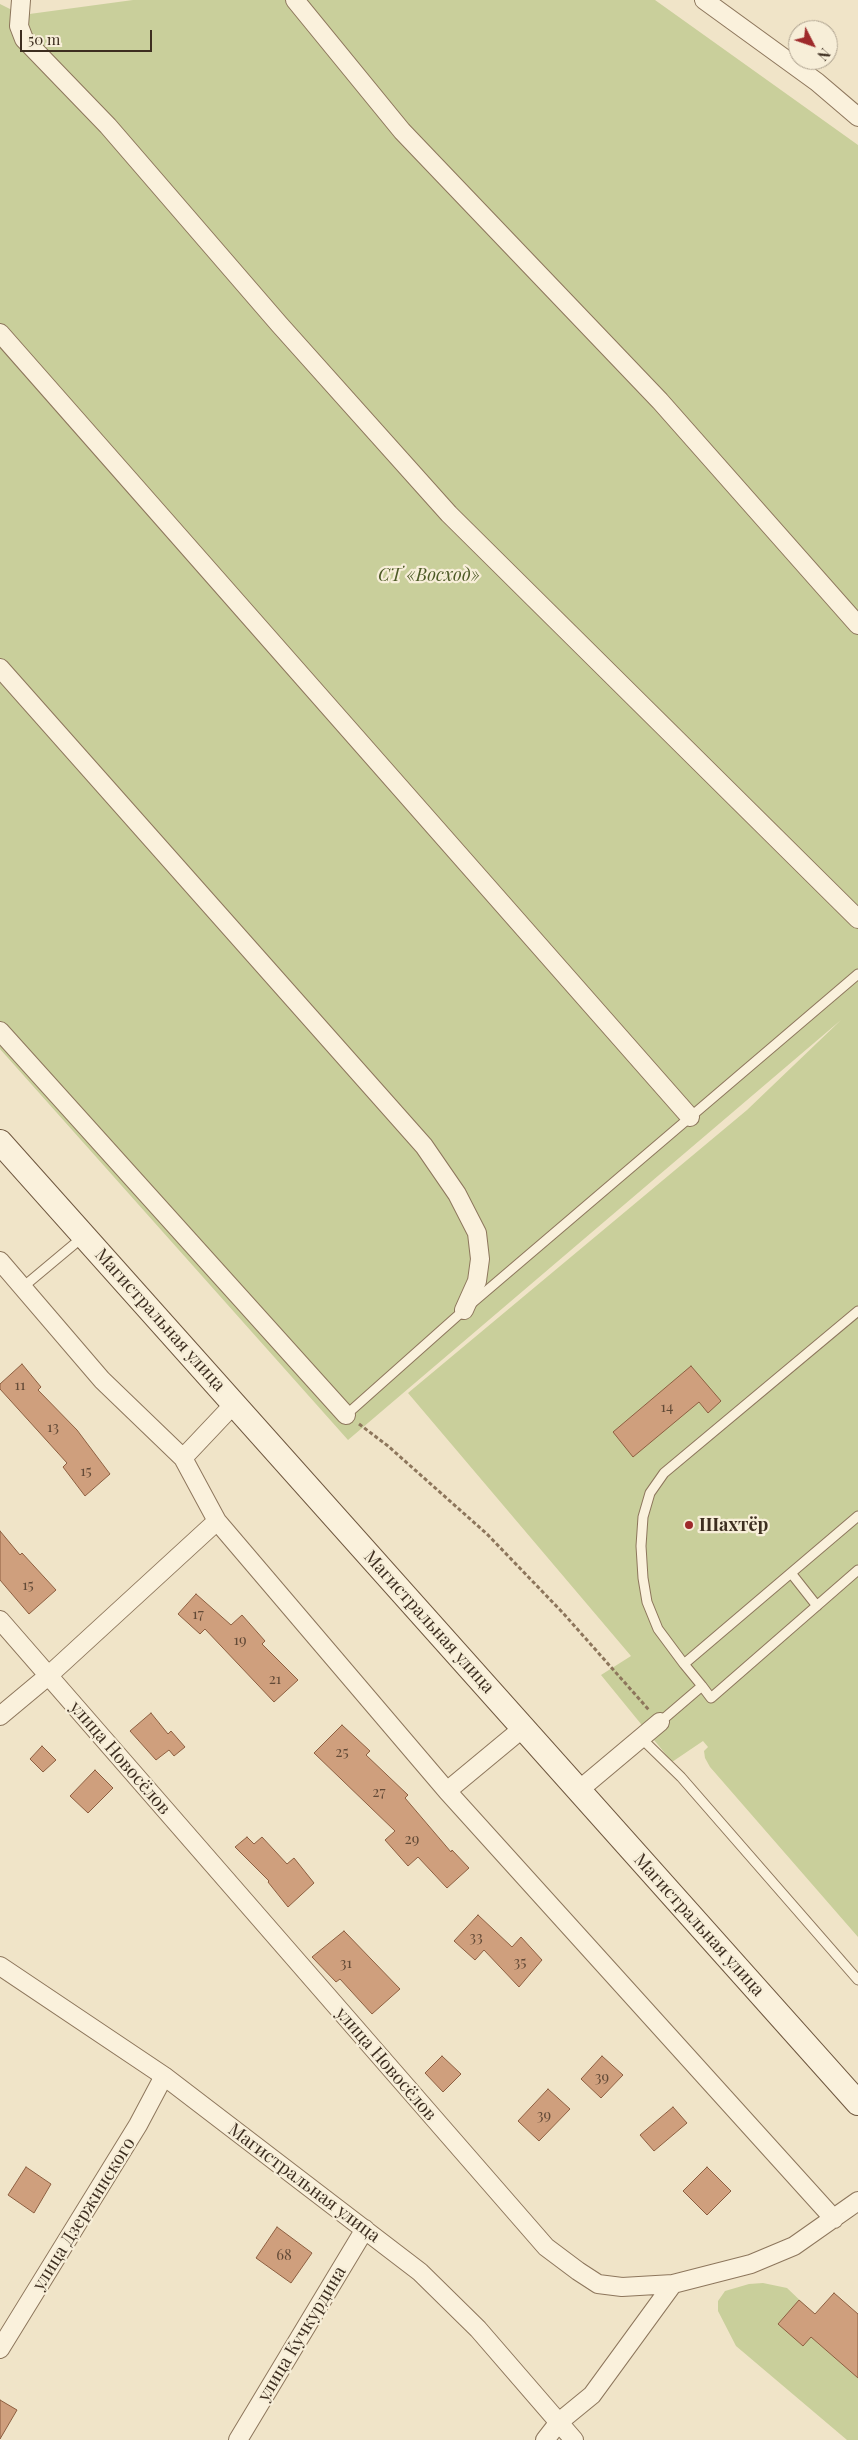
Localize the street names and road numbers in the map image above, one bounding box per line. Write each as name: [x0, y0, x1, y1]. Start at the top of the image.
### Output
street label: Магистральная улица: [90, 1244, 230, 1396]
street label: Магистральная улица: [359, 1546, 499, 1698]
street label: улица Новосёлов: [65, 1697, 175, 1819]
street label: Магистральная улица: [629, 1849, 769, 2001]
street label: улица Новосёлов: [331, 2003, 441, 2125]
street label: Магистральная улица: [224, 2119, 384, 2247]
street label: улица Дзержинского: [28, 2133, 140, 2295]
street label: улица Кучкурдина: [253, 2262, 351, 2406]

